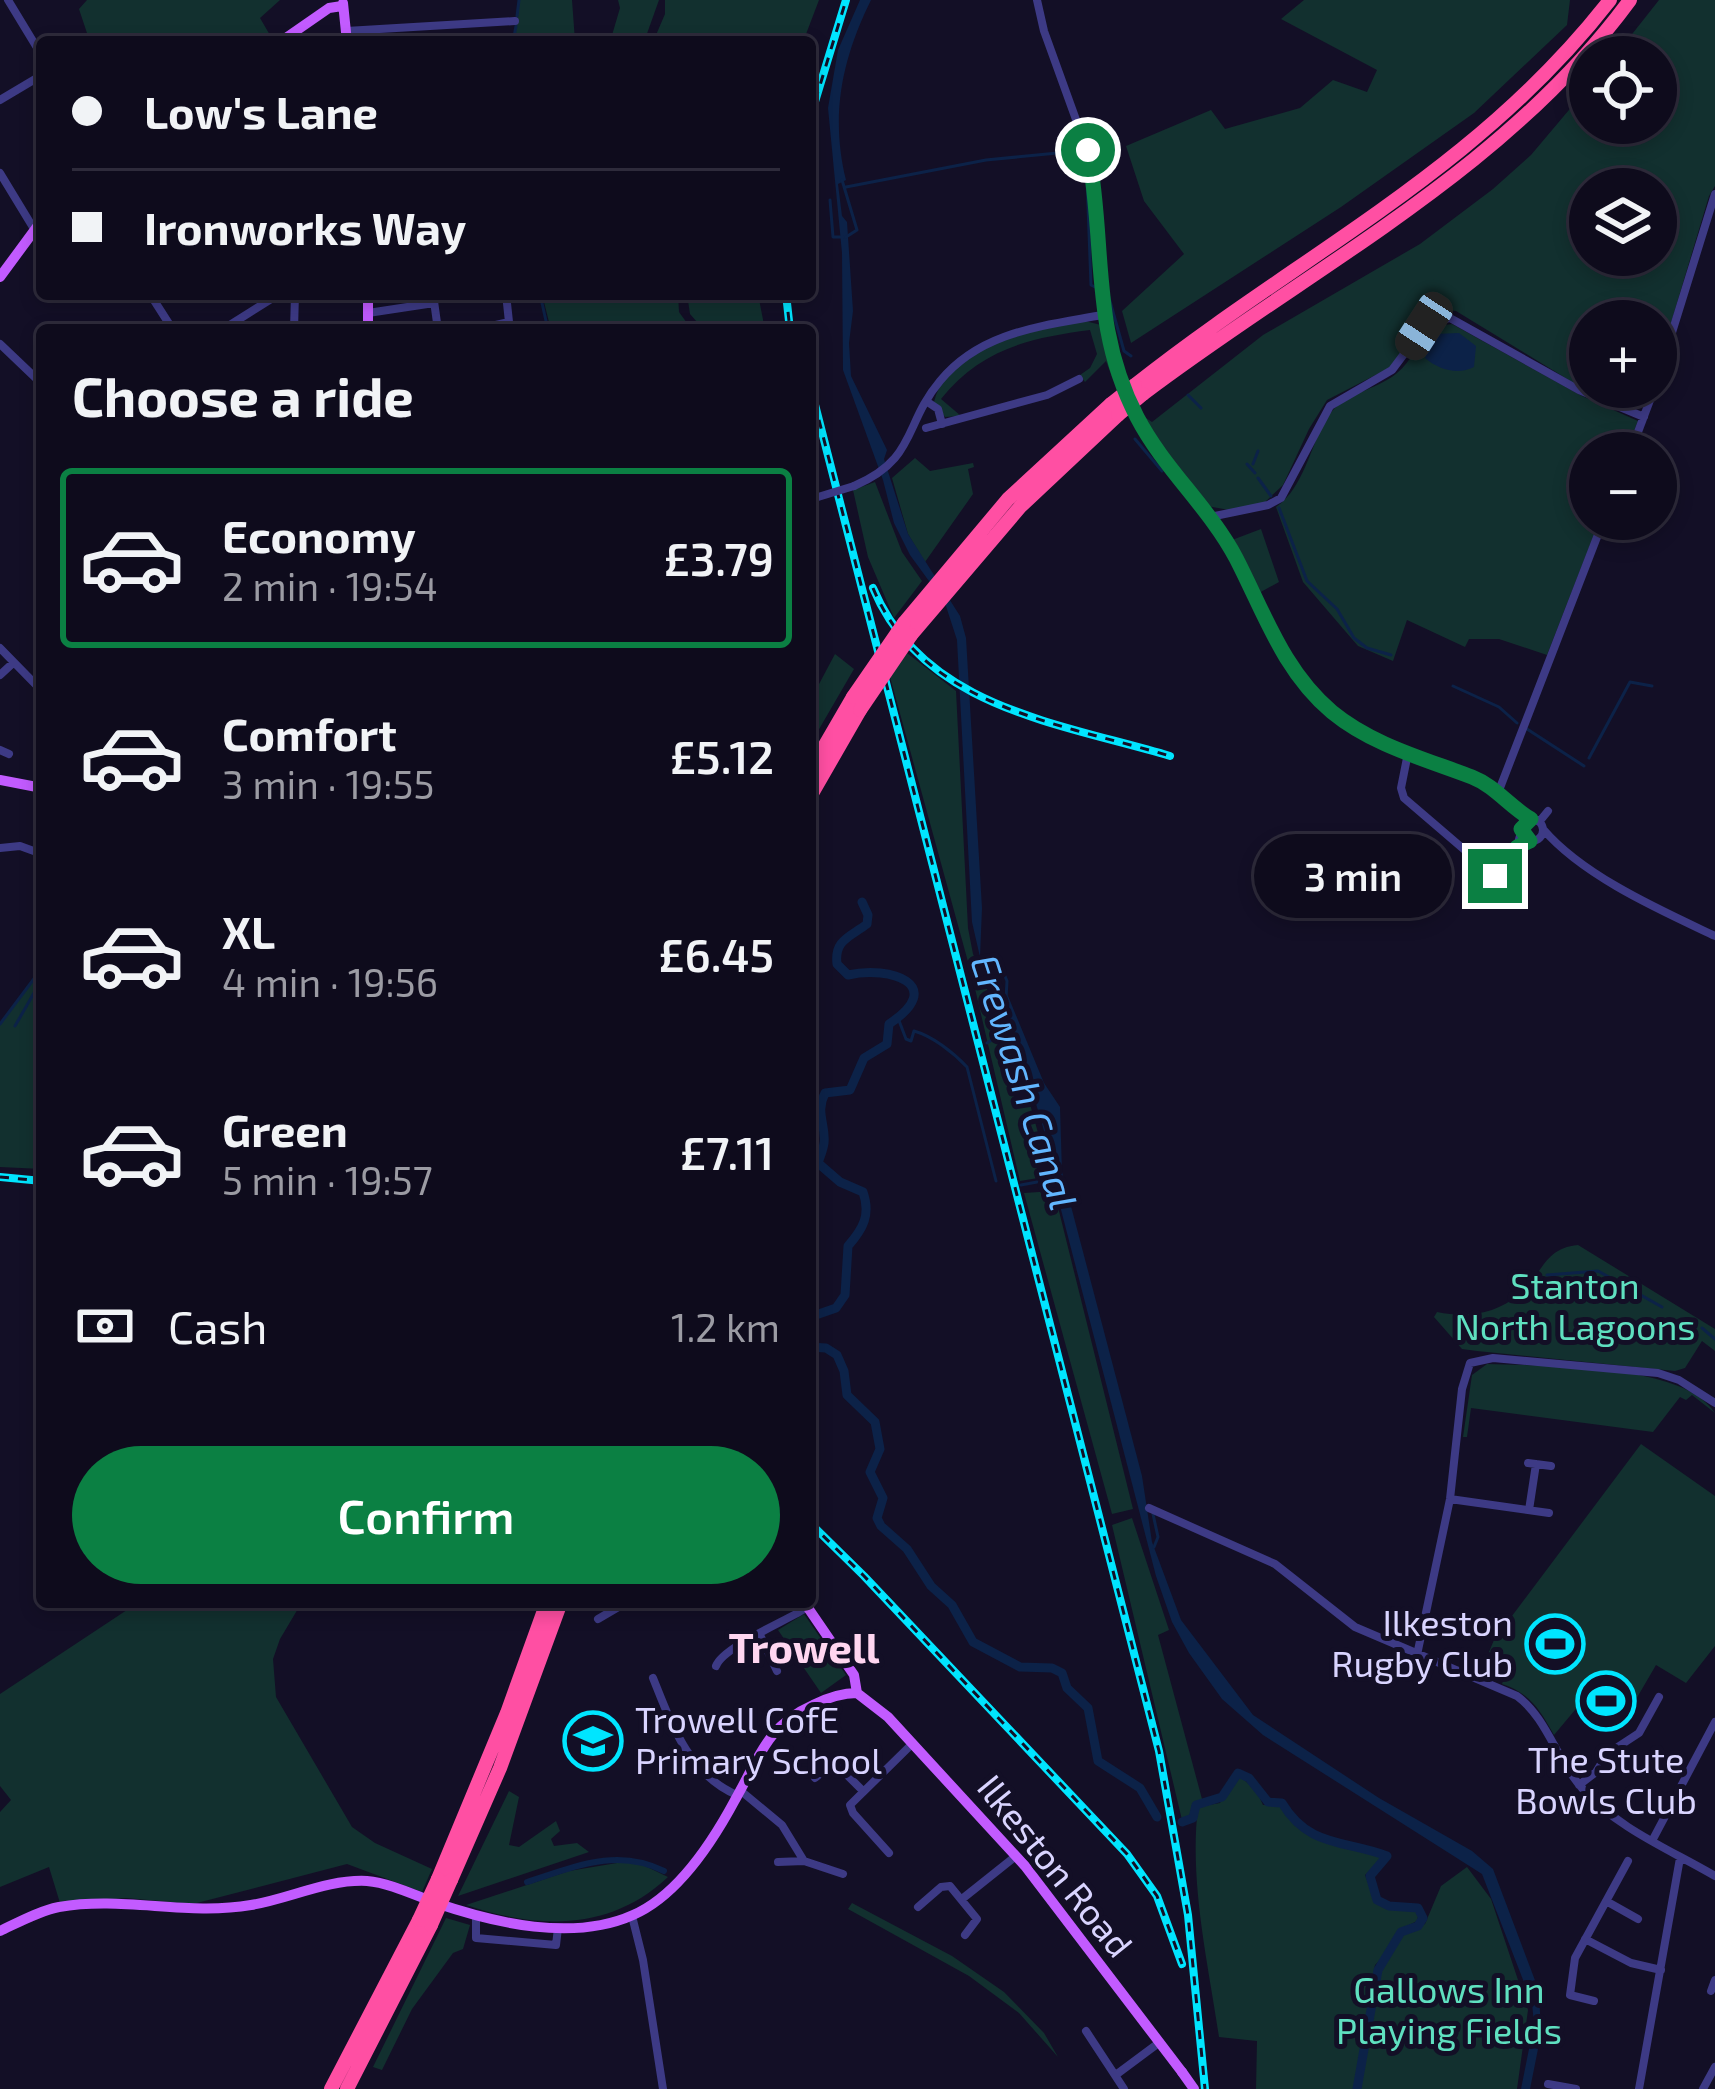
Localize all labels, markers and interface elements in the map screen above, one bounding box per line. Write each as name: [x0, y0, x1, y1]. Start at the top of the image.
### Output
map controls: [1569, 36, 1677, 540]
button: locate: [1569, 36, 1677, 144]
text: Low's Lane: [144, 84, 378, 138]
route start: [1061, 123, 1115, 177]
button: layers: [1569, 168, 1677, 276]
text: Ironworks Way: [144, 200, 466, 254]
car: [1389, 286, 1459, 366]
button: +: [1569, 300, 1677, 408]
text: Choose a ride: [72, 363, 414, 428]
button: −: [1569, 432, 1677, 540]
icon: car: [78, 504, 186, 612]
text: Economy: [222, 508, 416, 562]
text: £3.79: [664, 531, 774, 585]
text: 2 min · 19:54: [222, 562, 438, 609]
icon: car: [78, 702, 186, 810]
text: Comfort: [222, 706, 397, 760]
text: £5.12: [670, 729, 774, 783]
text: 3 min · 19:55: [222, 760, 434, 807]
callout: 3 min: [1255, 834, 1453, 918]
route end: [1468, 849, 1522, 903]
text: 3 min: [1304, 852, 1402, 899]
icon: car: [78, 900, 186, 1008]
text: XL: [222, 904, 275, 958]
text: £6.45: [659, 927, 774, 981]
water label: Erewash Canal: [962, 948, 1089, 1215]
text: 4 min · 19:56: [222, 958, 438, 1005]
icon: car: [78, 1098, 186, 1206]
text: Green: [222, 1102, 348, 1156]
text: £7.11: [680, 1125, 774, 1179]
text: 5 min · 19:57: [222, 1156, 433, 1203]
park label: Stanton North Lagoons: [1454, 1263, 1696, 1347]
icon: cash: [72, 1293, 138, 1359]
text: Cash: [168, 1299, 267, 1353]
text: 1.2 km: [671, 1303, 780, 1350]
button: Confirm: [72, 1446, 780, 1584]
place label: Ilkeston Rugby Club: [1331, 1600, 1513, 1684]
sports icon: Ilkeston Rugby Club: [1524, 1613, 1586, 1675]
district label: Trowell: [729, 1621, 880, 1671]
sports icon: The Stute Bowls Club: [1575, 1670, 1637, 1732]
place label: Trowell CofE Primary School: [635, 1697, 882, 1781]
school or university icon: Trowell CofE Primary School: [562, 1710, 624, 1772]
place label: The Stute Bowls Club: [1515, 1737, 1697, 1821]
street label: Ilkeston Road: [970, 1765, 1143, 1965]
park label: Gallows Inn Playing Fields: [1336, 1967, 1562, 2051]

